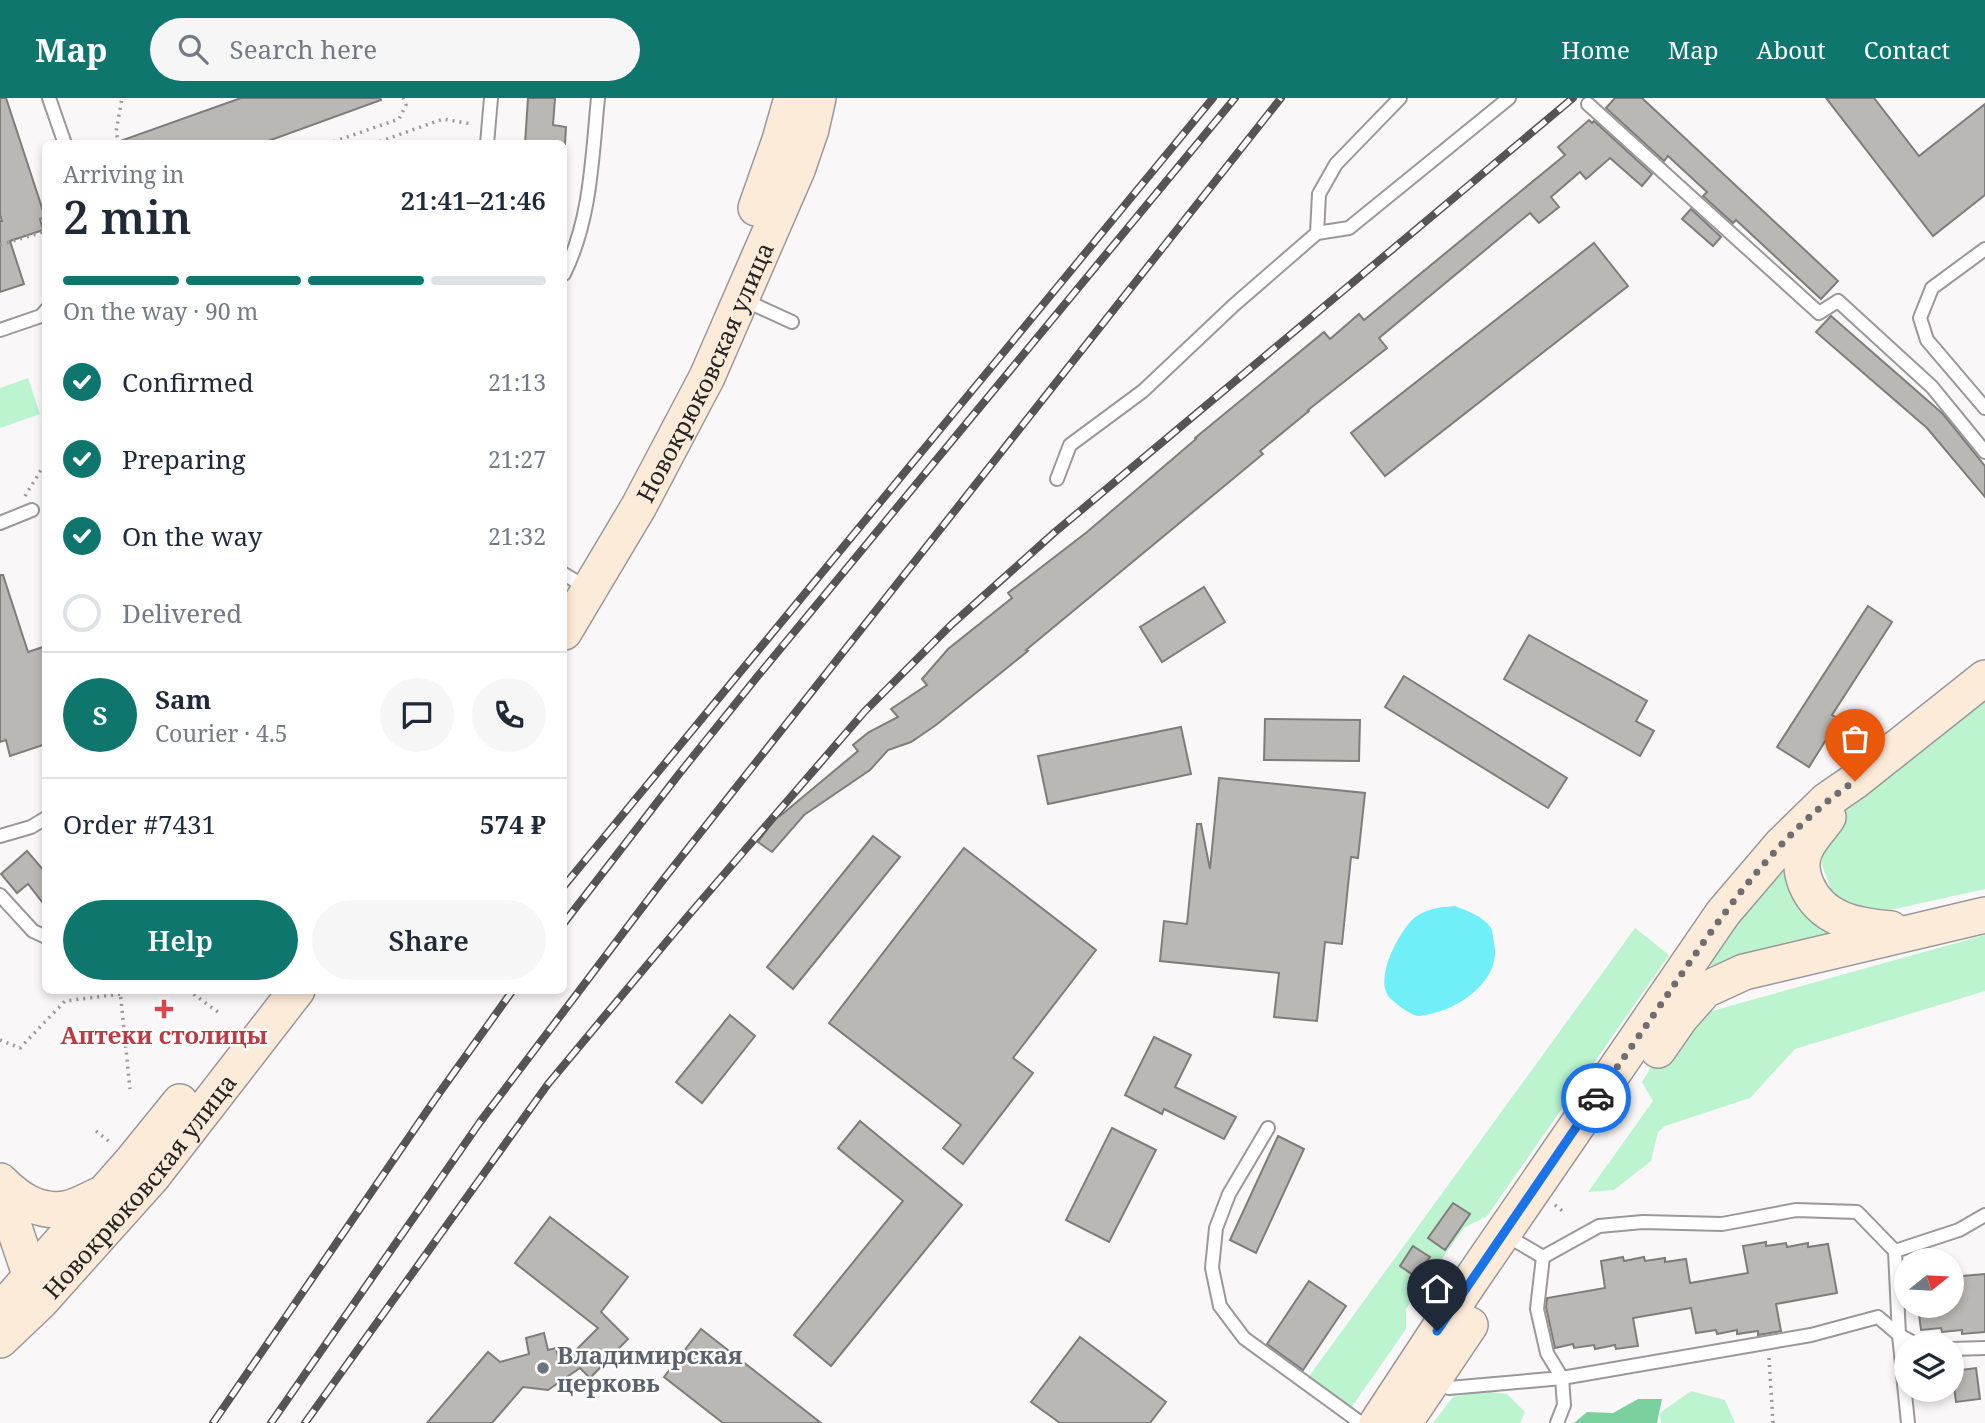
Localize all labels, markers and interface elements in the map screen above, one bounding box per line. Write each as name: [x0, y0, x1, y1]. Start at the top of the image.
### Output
search box: [150, 18, 640, 81]
text: Map: [35, 27, 108, 72]
icon: search: [174, 30, 212, 68]
text: Search here: [230, 31, 377, 67]
text: Home: [1561, 33, 1630, 66]
text: Map: [1668, 33, 1719, 66]
text: About: [1757, 33, 1826, 66]
text: Contact: [1864, 33, 1950, 66]
text: Arriving in: [63, 158, 184, 190]
text: 21:41–21:46: [400, 182, 546, 218]
text: 2 min: [63, 185, 191, 247]
street label: Новокрюковская улица: [628, 237, 780, 507]
text: On the way · 90 m: [63, 295, 258, 327]
icon: check: [63, 363, 101, 401]
text: Confirmed: [122, 364, 254, 400]
text: 21:13: [488, 366, 546, 398]
icon: check: [63, 440, 101, 478]
text: Preparing: [122, 441, 246, 477]
text: 21:27: [488, 443, 546, 475]
icon: check: [63, 517, 101, 555]
text: On the way: [122, 518, 262, 554]
text: 21:32: [488, 520, 546, 552]
text: Delivered: [122, 595, 242, 631]
button: chat: [380, 678, 454, 752]
button: phone: [472, 678, 546, 752]
text: Sam: [155, 681, 211, 717]
text: S: [92, 697, 108, 733]
pin: [1825, 709, 1885, 781]
text: Courier · 4.5: [155, 717, 288, 749]
icon: bag: [1836, 720, 1874, 758]
text: Order #7431: [63, 806, 216, 842]
text: 574 ₽: [480, 806, 546, 842]
button: Help: [63, 900, 298, 980]
button: Share: [312, 900, 546, 980]
marker: Аптеки столицы: [156, 1001, 172, 1017]
place label: Аптеки столицы: [60, 1018, 268, 1051]
courier: [1561, 1063, 1631, 1133]
street label: Новокрюковская улица: [35, 1066, 243, 1305]
icon: car: [1577, 1079, 1615, 1117]
north arrow: [1894, 1248, 1964, 1318]
map controls: [1894, 1248, 1964, 1402]
pin: [1407, 1259, 1467, 1331]
icon: home: [1418, 1270, 1456, 1308]
button: layers: [1894, 1332, 1964, 1402]
place label: Владимирская церковь: [557, 1338, 743, 1399]
marker: Владимирская церковь: [535, 1360, 551, 1376]

